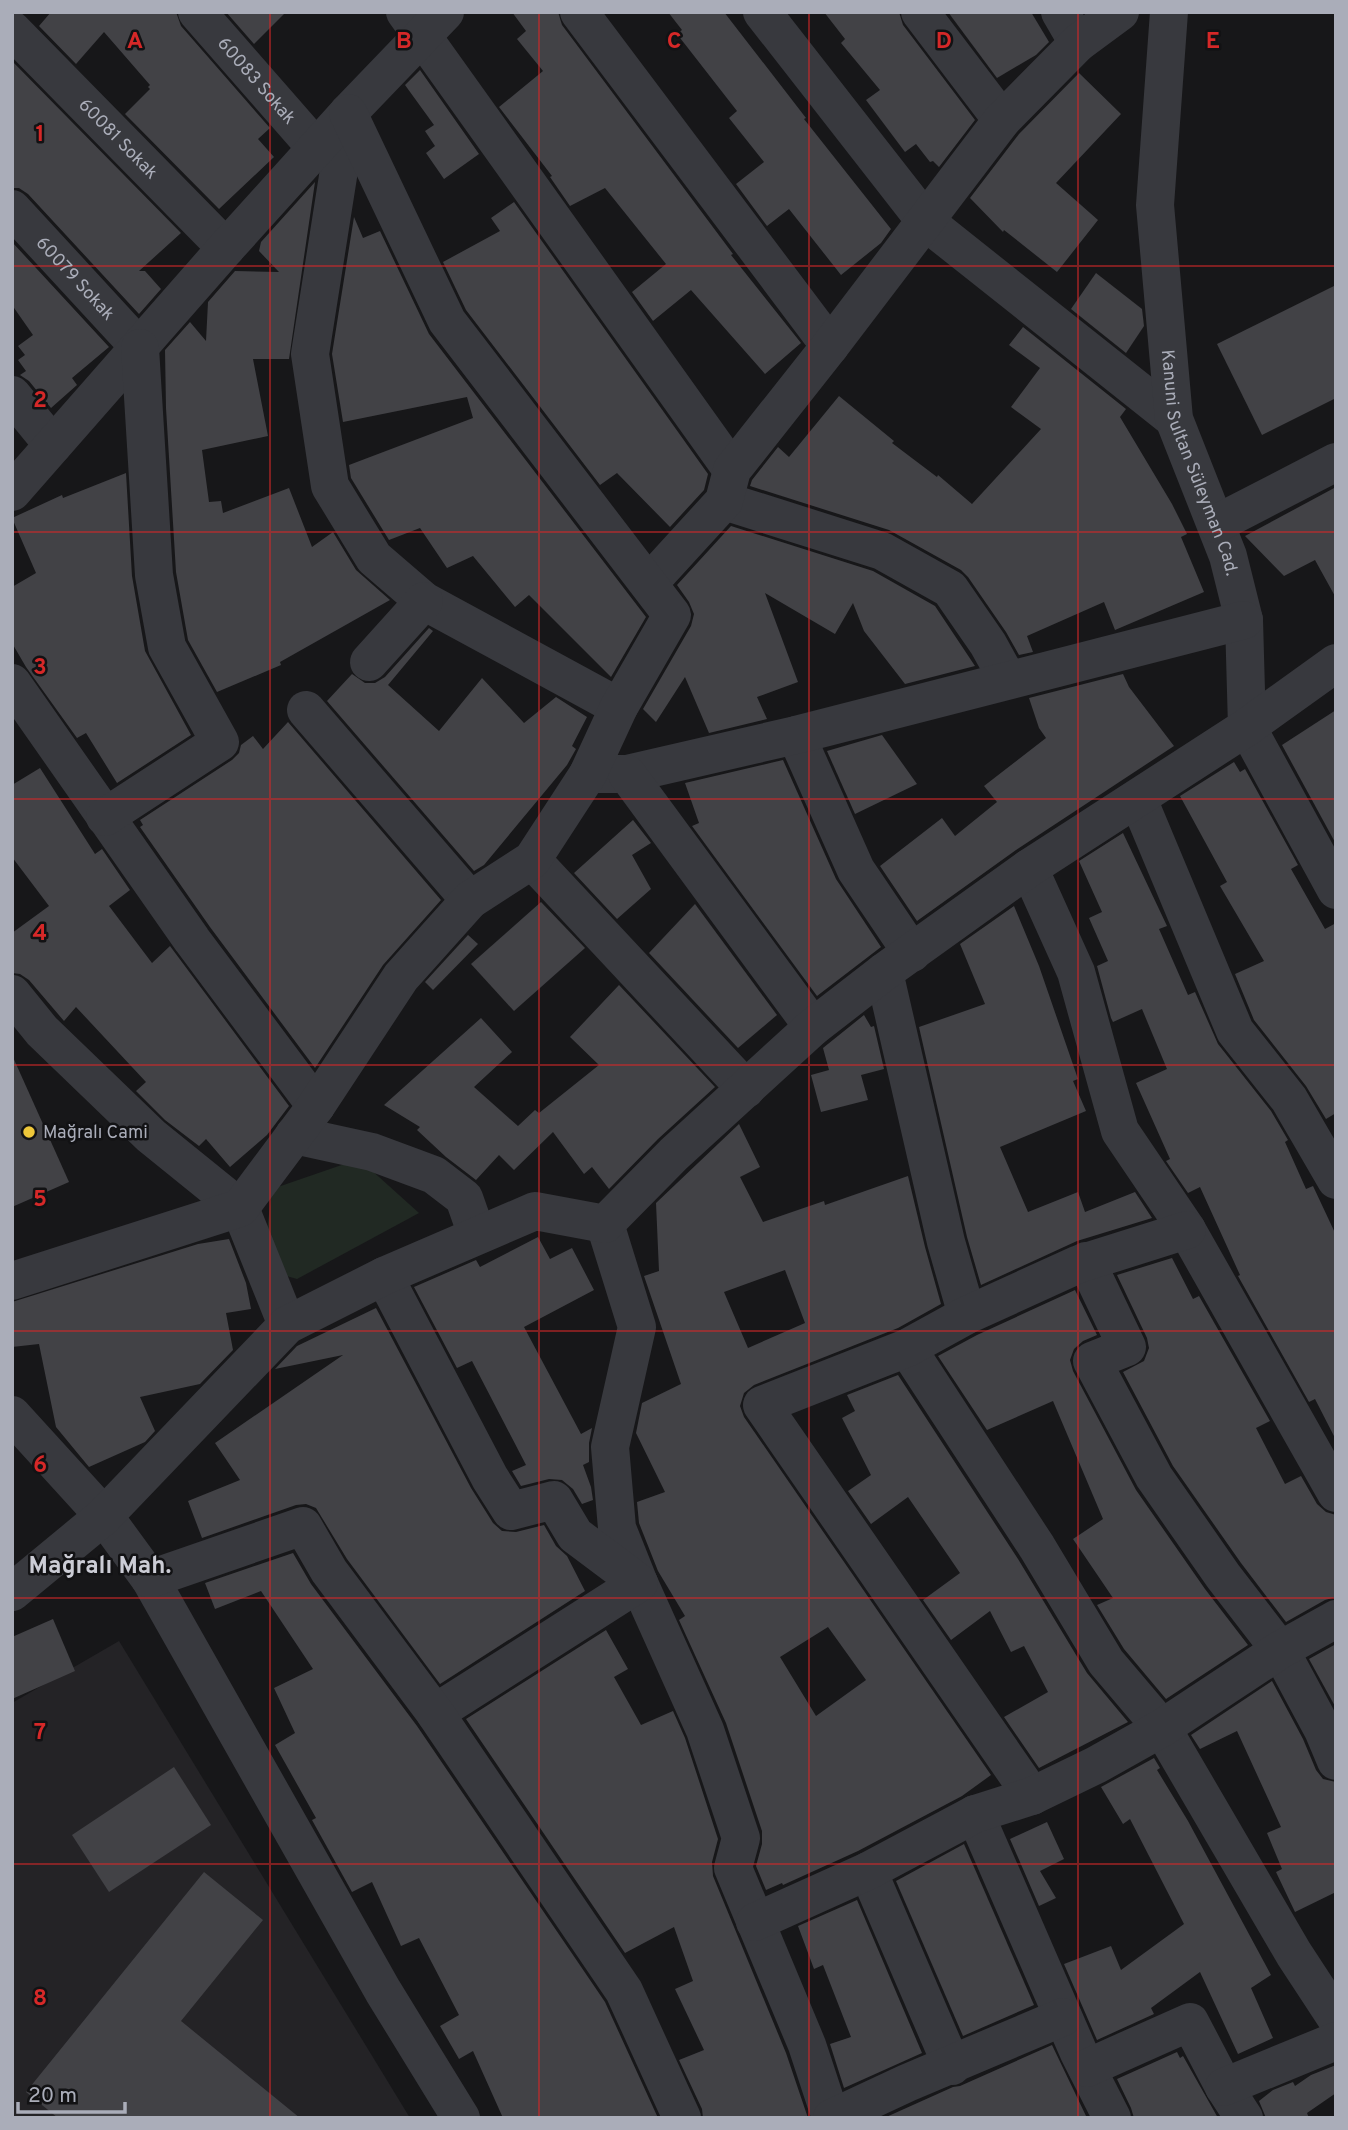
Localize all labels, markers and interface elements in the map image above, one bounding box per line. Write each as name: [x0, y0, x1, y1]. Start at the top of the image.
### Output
text: A: [127, 28, 143, 57]
text: B: [396, 28, 412, 57]
text: C: [667, 28, 681, 57]
text: D: [936, 28, 952, 57]
text: E: [1206, 28, 1220, 57]
street label: 60083 Sokak: [211, 33, 300, 130]
street label: 60081 Sokak: [73, 94, 162, 185]
text: 1: [35, 121, 45, 150]
street label: 60079 Sokak: [30, 232, 119, 326]
street label: Kanuni Sultan Süleyman Cad.: [1155, 349, 1242, 578]
text: 2: [33, 387, 47, 416]
text: 3: [33, 654, 47, 683]
text: 4: [33, 920, 47, 949]
place label: Mağralı Cami: [43, 1122, 148, 1145]
marker: Mağralı Cami: [21, 1124, 37, 1140]
text: 5: [33, 1186, 47, 1215]
text: 6: [33, 1452, 47, 1481]
district label: Mağralı Mah.: [29, 1552, 171, 1582]
text: 7: [34, 1719, 46, 1748]
text: 8: [33, 1985, 47, 2014]
scale bar: [18, 2070, 124, 2114]
text: 20 m: [28, 2083, 77, 2110]

